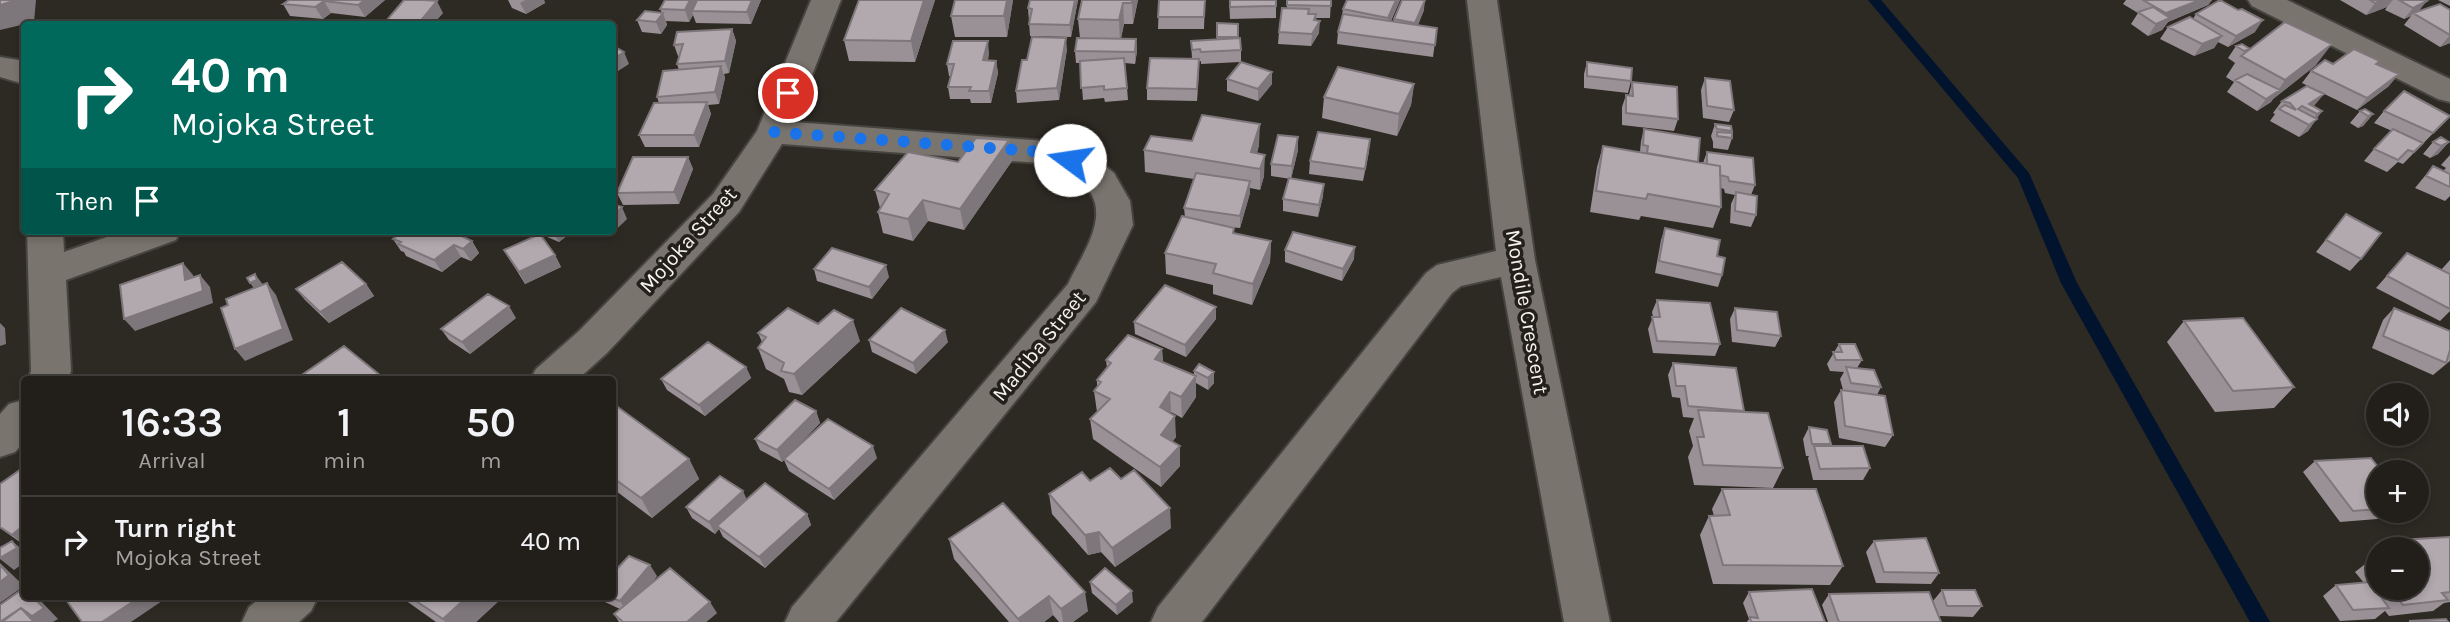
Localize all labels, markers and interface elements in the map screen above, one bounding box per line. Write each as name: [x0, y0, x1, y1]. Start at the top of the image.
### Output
text: 40 m: [171, 47, 290, 104]
icon: right: [56, 49, 147, 140]
pin: [758, 63, 818, 123]
icon: arrive: [769, 74, 807, 112]
text: Mojoka Street: [171, 106, 374, 143]
position arrow: [1033, 123, 1107, 197]
icon: arrive: [128, 182, 166, 220]
street label: Mojoka Street: [634, 182, 742, 298]
text: Then: [56, 186, 114, 217]
street label: Mondile Crescent: [1501, 228, 1553, 396]
street label: Madiba Street: [987, 286, 1091, 406]
map controls: [2366, 383, 2429, 600]
button: sound: [2366, 383, 2429, 446]
text: 16:33: [121, 397, 223, 447]
text: 1: [337, 397, 352, 447]
text: 50: [466, 397, 516, 447]
text: Arrival: [138, 447, 206, 474]
text: min: [323, 447, 366, 474]
text: m: [480, 447, 502, 474]
button: +: [2366, 460, 2429, 523]
text: Turn right: [115, 513, 236, 544]
icon: right: [56, 523, 94, 561]
text: 40 m: [521, 526, 581, 557]
button: −: [2366, 537, 2429, 600]
text: Mojoka Street: [115, 544, 261, 571]

